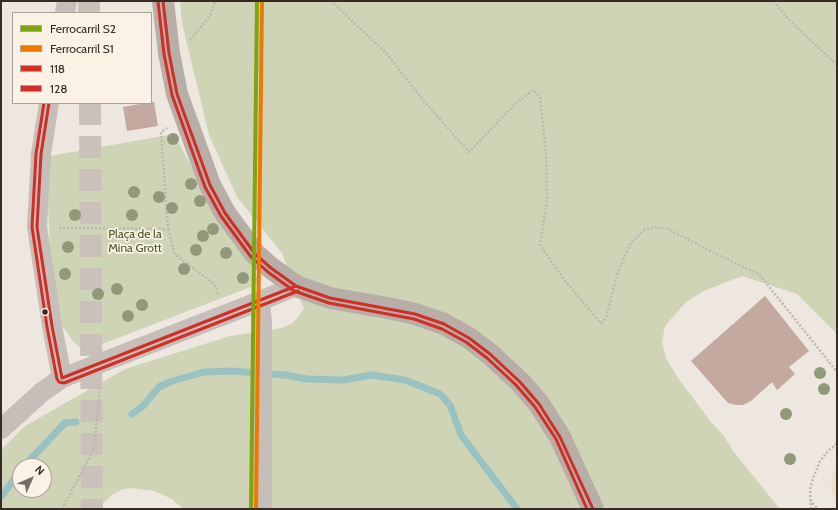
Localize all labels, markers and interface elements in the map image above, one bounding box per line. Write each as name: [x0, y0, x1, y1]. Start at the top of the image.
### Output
legend: [12, 12, 152, 104]
text: Ferrocarril S2: [50, 21, 116, 36]
text: Ferrocarril S1: [50, 41, 114, 56]
text: 118: [50, 61, 65, 76]
text: 128: [50, 81, 67, 96]
park label: Plaça de la Mina Grott: [108, 227, 162, 255]
unlabelled marker: [40, 307, 50, 317]
north arrow: [12, 458, 52, 498]
text: N: [32, 463, 47, 478]

